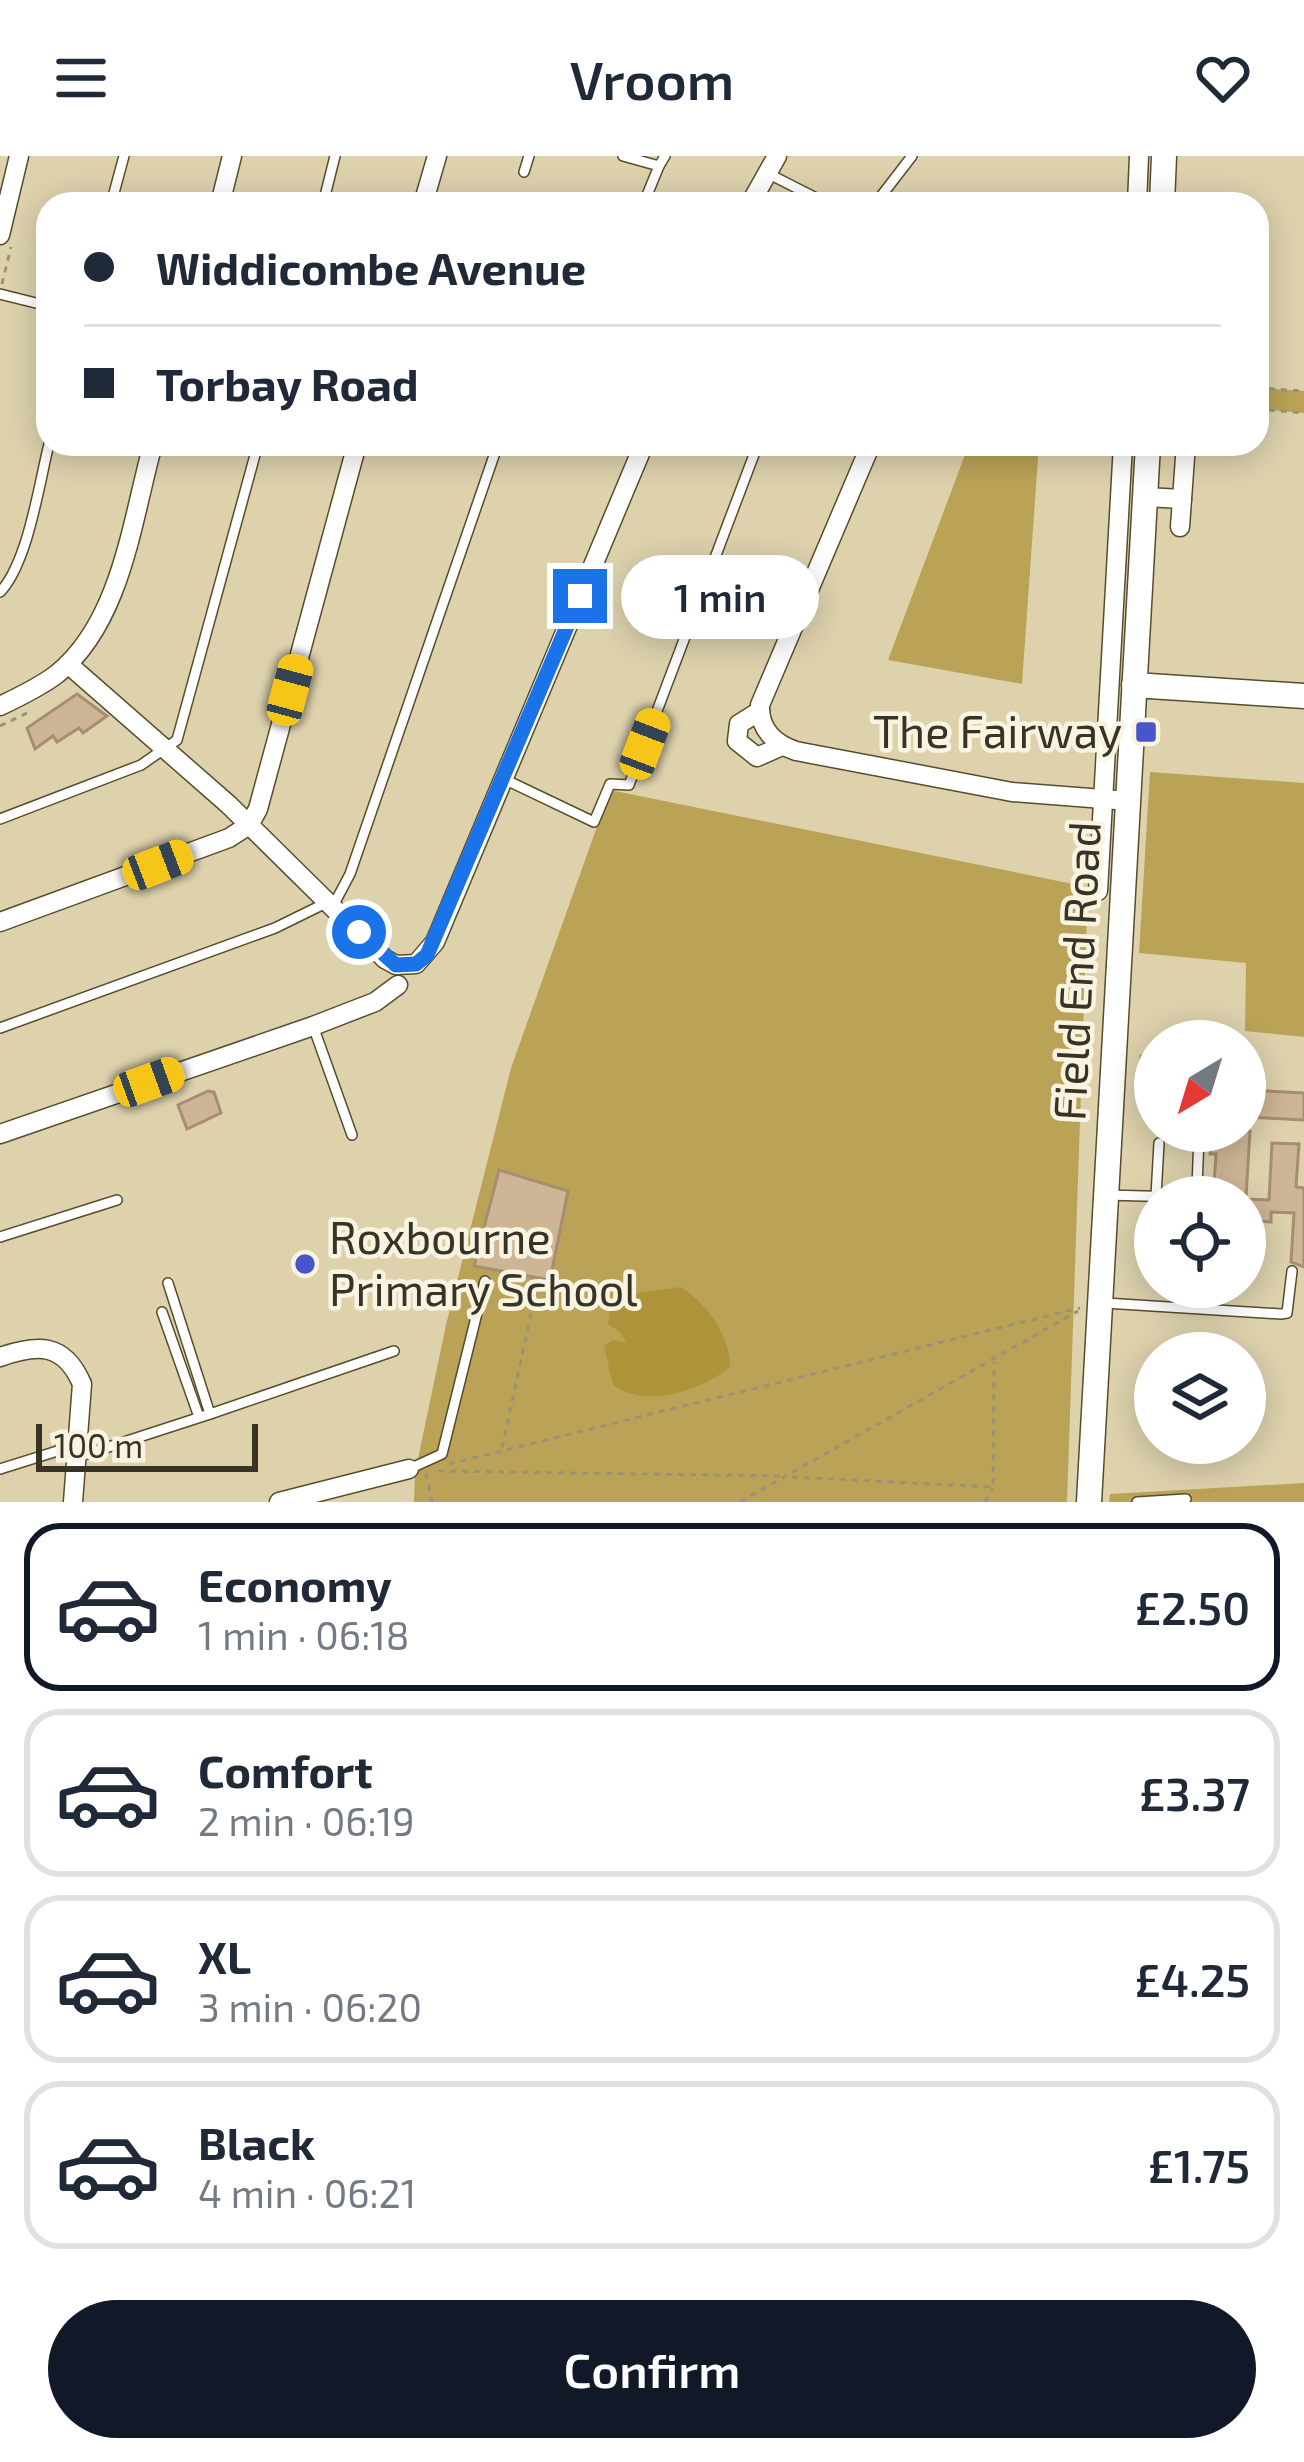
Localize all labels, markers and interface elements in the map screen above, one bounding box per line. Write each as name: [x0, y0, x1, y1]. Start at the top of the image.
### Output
icon: menu: [48, 45, 114, 111]
icon: heart: [1190, 45, 1256, 111]
text: Vroom: [570, 46, 734, 111]
text: Widdicombe Avenue: [156, 240, 586, 294]
text: Torbay Road: [156, 356, 419, 410]
callout: 1 min: [622, 554, 820, 638]
route end: [553, 569, 607, 623]
text: 1 min: [674, 573, 766, 620]
car: [263, 651, 317, 729]
place label: The Fairway: [873, 703, 1122, 757]
car: [615, 704, 675, 784]
marker: The Fairway: [1133, 719, 1159, 745]
street label: Field End Road: [1040, 820, 1110, 1122]
car: [118, 835, 198, 895]
route start: [332, 905, 386, 959]
north arrow: [1134, 1020, 1266, 1152]
map controls: [1134, 1020, 1266, 1464]
car: [109, 1053, 189, 1111]
button: locate: [1134, 1176, 1266, 1308]
place label: Roxbourne Primary School: [329, 1209, 638, 1315]
marker: Roxbourne Primary School: [292, 1251, 318, 1277]
button: layers: [1134, 1332, 1266, 1464]
scale bar: [36, 1418, 258, 1471]
text: 100 m: [54, 1425, 143, 1465]
icon: car: [54, 1553, 162, 1661]
text: Economy: [198, 1557, 392, 1611]
text: £2.50: [1135, 1580, 1250, 1634]
text: 1 min · 06:18: [198, 1611, 410, 1658]
icon: car: [54, 1739, 162, 1847]
text: Comfort: [198, 1743, 373, 1797]
text: £3.37: [1139, 1766, 1250, 1820]
text: 2 min · 06:19: [198, 1797, 415, 1844]
icon: car: [54, 1925, 162, 2033]
text: XL: [198, 1929, 251, 1983]
text: £4.25: [1135, 1952, 1250, 2006]
text: 3 min · 06:20: [198, 1983, 422, 2030]
icon: car: [54, 2111, 162, 2219]
text: Black: [198, 2115, 315, 2169]
text: £1.75: [1148, 2138, 1250, 2192]
text: 4 min · 06:21: [198, 2169, 416, 2216]
button: Confirm: [48, 2300, 1256, 2438]

